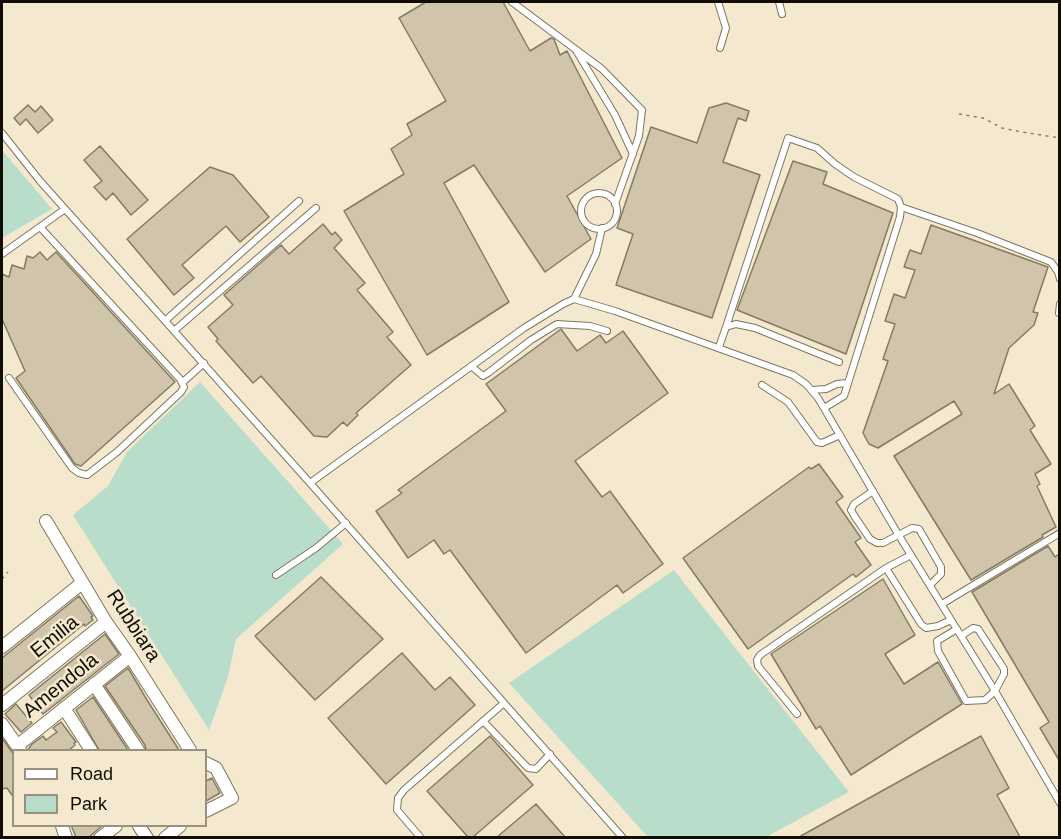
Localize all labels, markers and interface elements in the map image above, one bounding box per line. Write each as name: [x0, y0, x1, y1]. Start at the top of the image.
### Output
street label: Rubbiara: [101, 585, 165, 667]
street label: Emilia: [26, 611, 84, 663]
street label: Amendola: [18, 648, 104, 724]
legend: [12, 749, 207, 827]
text: Road: [70, 764, 113, 784]
text: Park: [70, 794, 107, 814]

